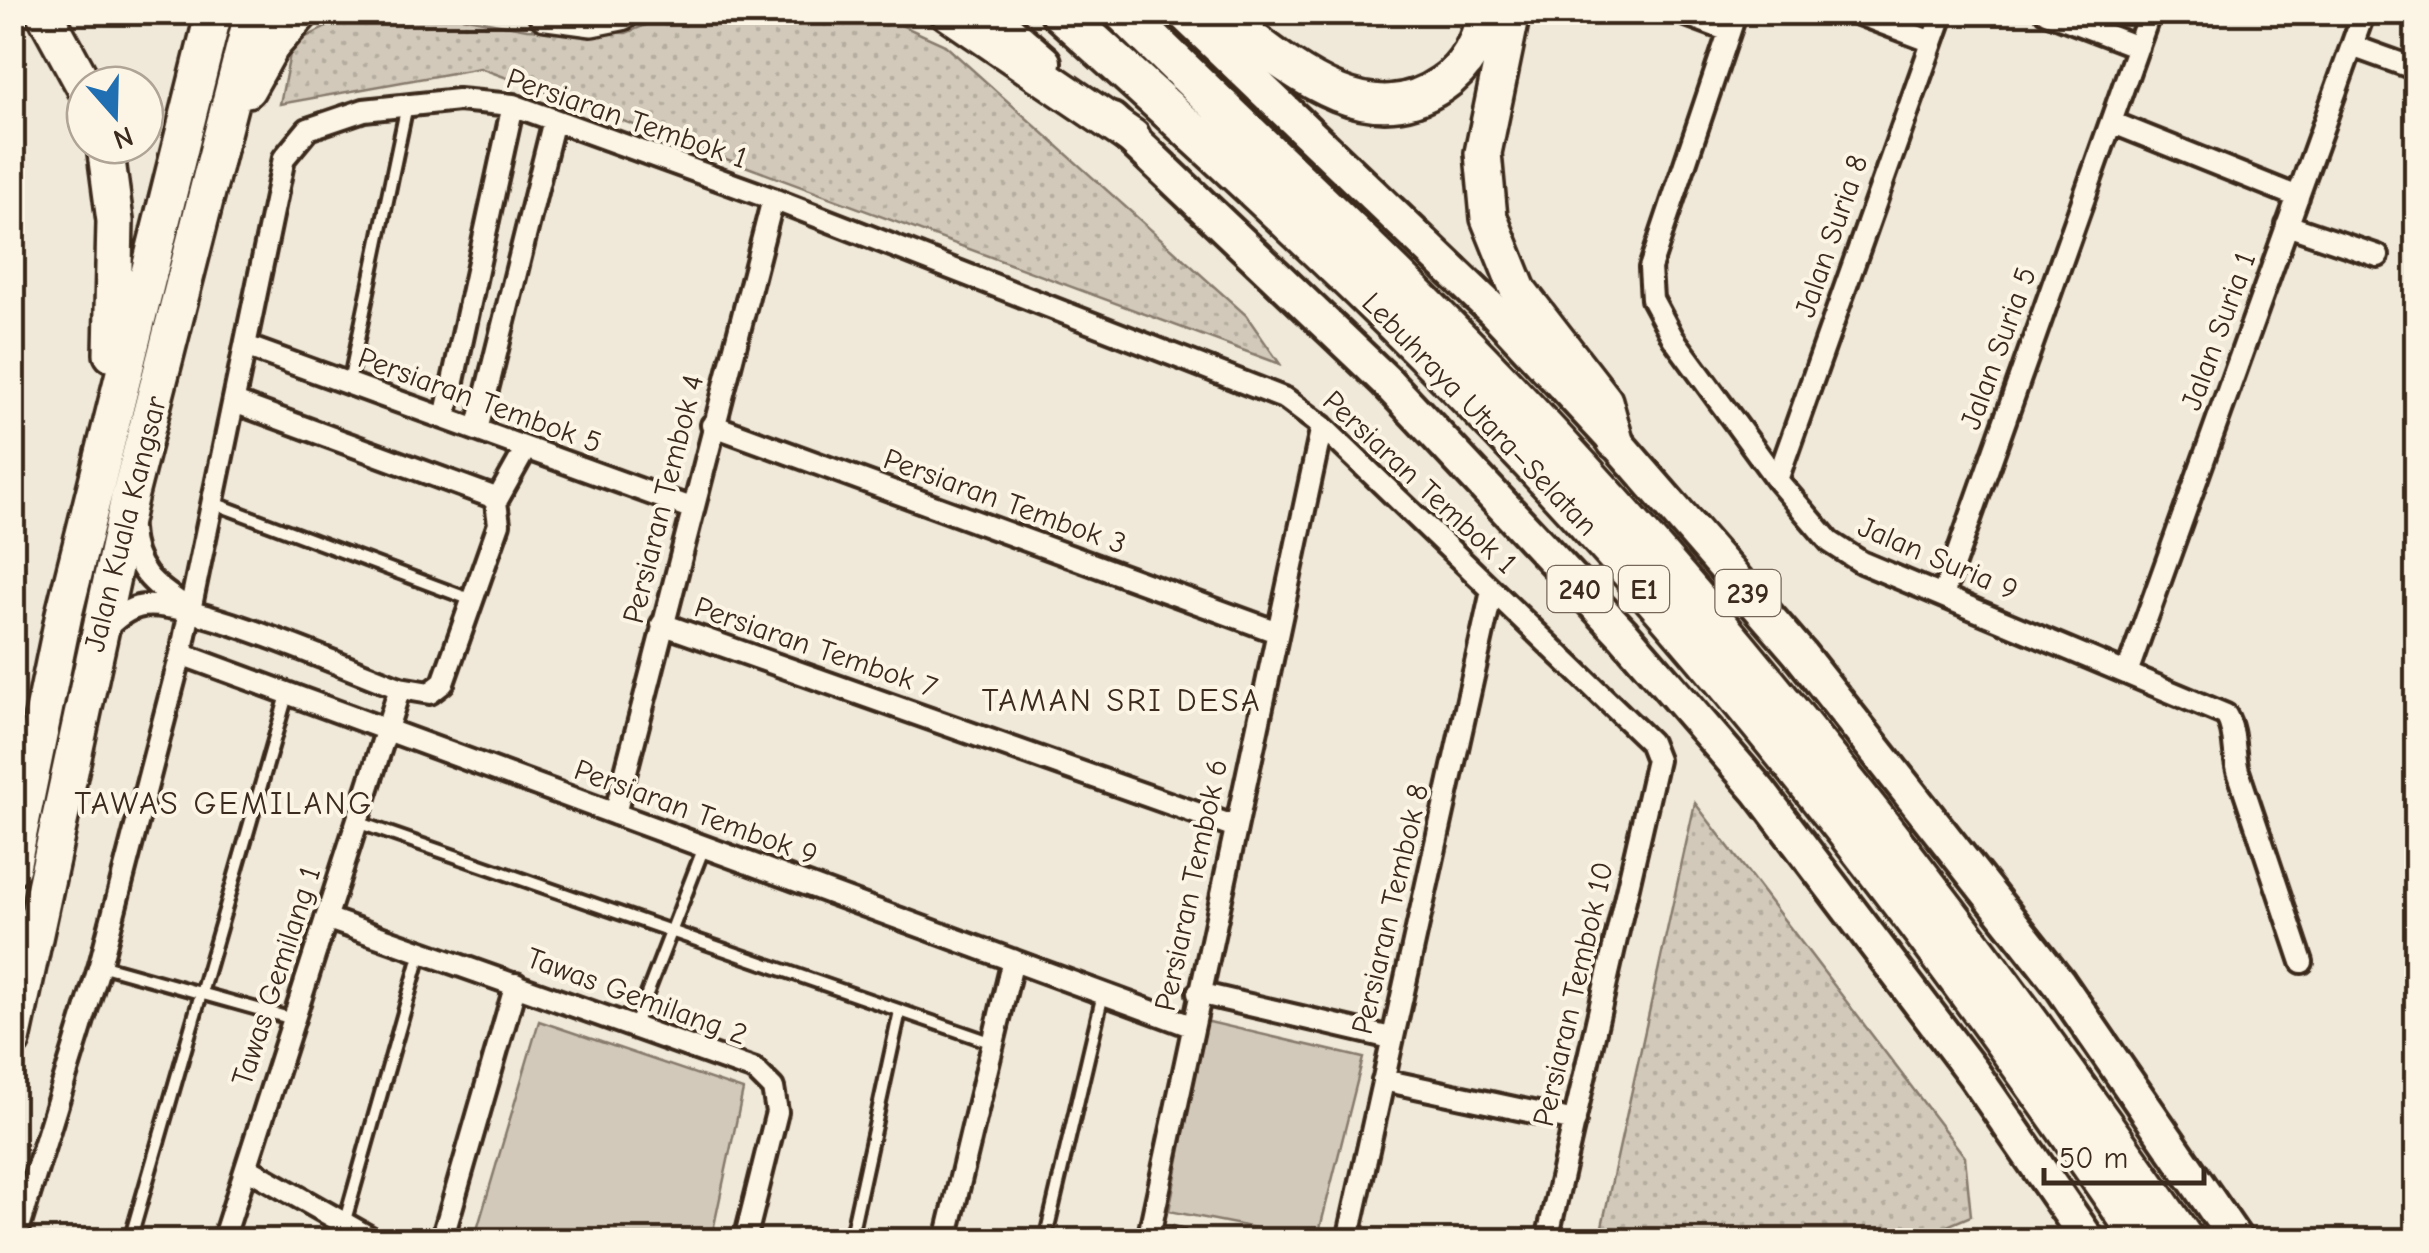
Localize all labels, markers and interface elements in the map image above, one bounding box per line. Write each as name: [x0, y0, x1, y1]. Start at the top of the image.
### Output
street label: Persiaran Tembok 1: [502, 61, 752, 176]
north arrow: [65, 65, 165, 165]
text: N: [109, 119, 137, 156]
street label: Jalan Suria 8: [1787, 150, 1876, 322]
street label: Jalan Suria 1: [2174, 247, 2263, 415]
street label: Jalan Suria 5: [1953, 262, 2044, 434]
street label: Lebuhraya Utara–Selatan: [1354, 286, 1605, 543]
street label: Persiaran Tembok 5: [353, 340, 606, 461]
street label: Persiaran Tembok 4: [616, 371, 711, 627]
street label: Persiaran Tembok 1: [1316, 384, 1524, 581]
street label: Jalan Kuala Kangsar: [77, 393, 174, 656]
street label: Persiaran Tembok 3: [879, 441, 1131, 562]
street label: Jalan Suria 9: [1853, 509, 2023, 608]
road number: 240: [1548, 566, 1612, 612]
road number: E1: [1619, 566, 1669, 612]
road number: 239: [1716, 570, 1780, 616]
street label: Persiaran Tembok 7: [690, 590, 942, 705]
district label: TAMAN SRI DESA: [982, 682, 1262, 719]
street label: Persiaran Tembok 9: [569, 752, 822, 873]
street label: Persiaran Tembok 6: [1148, 756, 1235, 1014]
street label: Persiaran Tembok 8: [1345, 781, 1436, 1038]
district label: TAWAS GEMILANG: [74, 785, 374, 822]
street label: Persiaran Tembok 10: [1526, 858, 1621, 1130]
street label: Tawas Gemilang 1: [225, 862, 328, 1090]
street label: Tawas Gemilang 2: [522, 940, 752, 1053]
scale bar: [2044, 1123, 2204, 1185]
text: 50 m: [2059, 1141, 2128, 1176]

